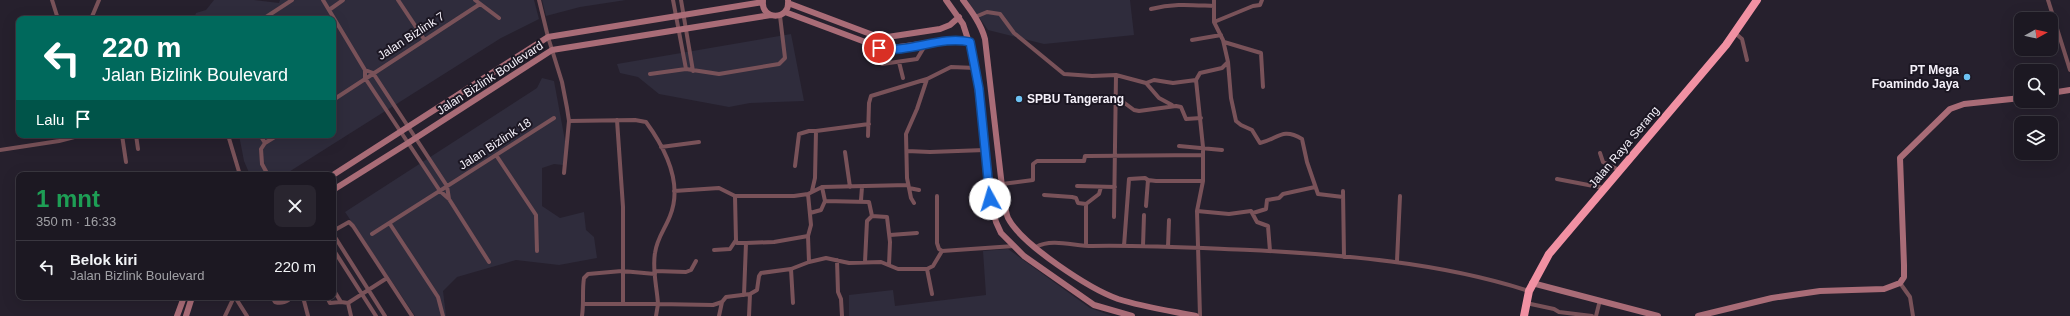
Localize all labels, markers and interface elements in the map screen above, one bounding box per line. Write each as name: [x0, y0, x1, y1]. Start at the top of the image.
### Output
street label: Jalan Bizlink 7: [375, 9, 447, 63]
north arrow: [2014, 12, 2058, 56]
map controls: [2014, 12, 2058, 160]
pin: [862, 31, 896, 65]
icon: left: [36, 32, 88, 84]
text: 220 m: [102, 32, 181, 63]
icon: arrive: [868, 37, 890, 59]
street label: Jalan Bizlink Boulevard: [434, 38, 546, 118]
place label: PT Mega Foamindo Jaya: [1872, 63, 1959, 91]
button: search: [2014, 64, 2058, 108]
text: Jalan Bizlink Boulevard: [102, 65, 288, 85]
marker: PT Mega Foamindo Jaya: [1962, 72, 1972, 82]
place label: SPBU Tangerang: [1027, 92, 1124, 106]
marker: SPBU Tangerang: [1014, 94, 1024, 104]
street label: Jalan Raya Serang: [1586, 103, 1662, 191]
icon: arrive: [72, 108, 94, 130]
text: Lalu: [36, 111, 64, 128]
street label: Jalan Bizlink 18: [456, 115, 534, 173]
button: layers: [2014, 116, 2058, 160]
position arrow: [969, 178, 1011, 220]
text: 1 mnt: [36, 185, 100, 212]
button: close: [274, 185, 316, 227]
text: 350 m · 16:33: [36, 214, 116, 229]
text: Belok kiri: [70, 251, 138, 268]
icon: left: [36, 256, 58, 278]
text: 220 m: [274, 258, 316, 275]
text: Jalan Bizlink Boulevard: [70, 268, 204, 283]

